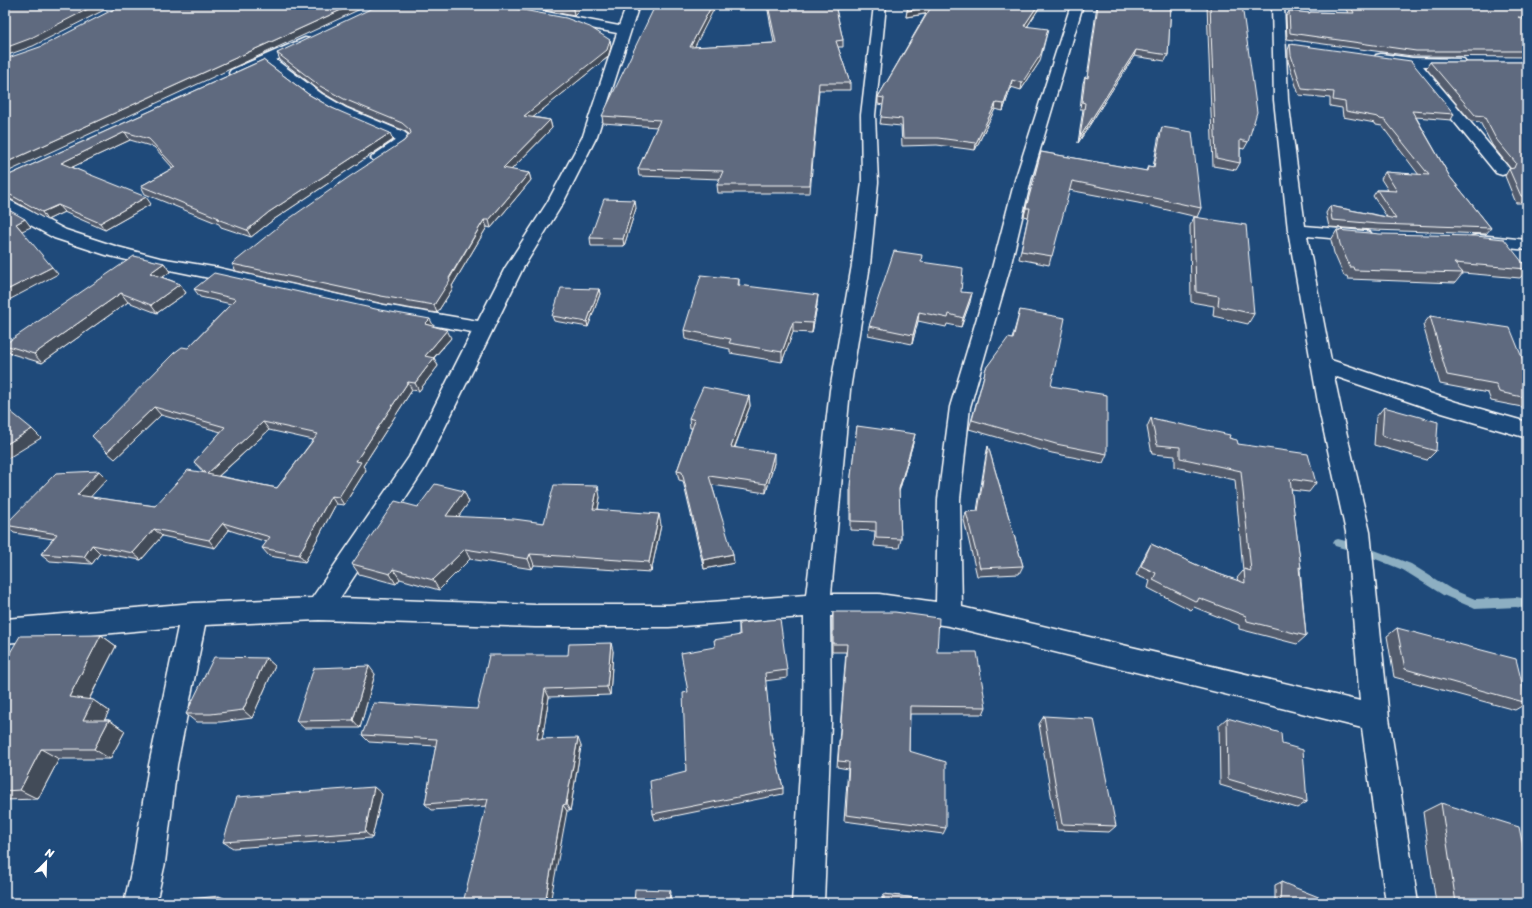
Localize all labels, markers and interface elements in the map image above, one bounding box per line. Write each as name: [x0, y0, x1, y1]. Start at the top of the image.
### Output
north arrow: [26, 842, 66, 882]
text: N: [42, 843, 57, 864]

